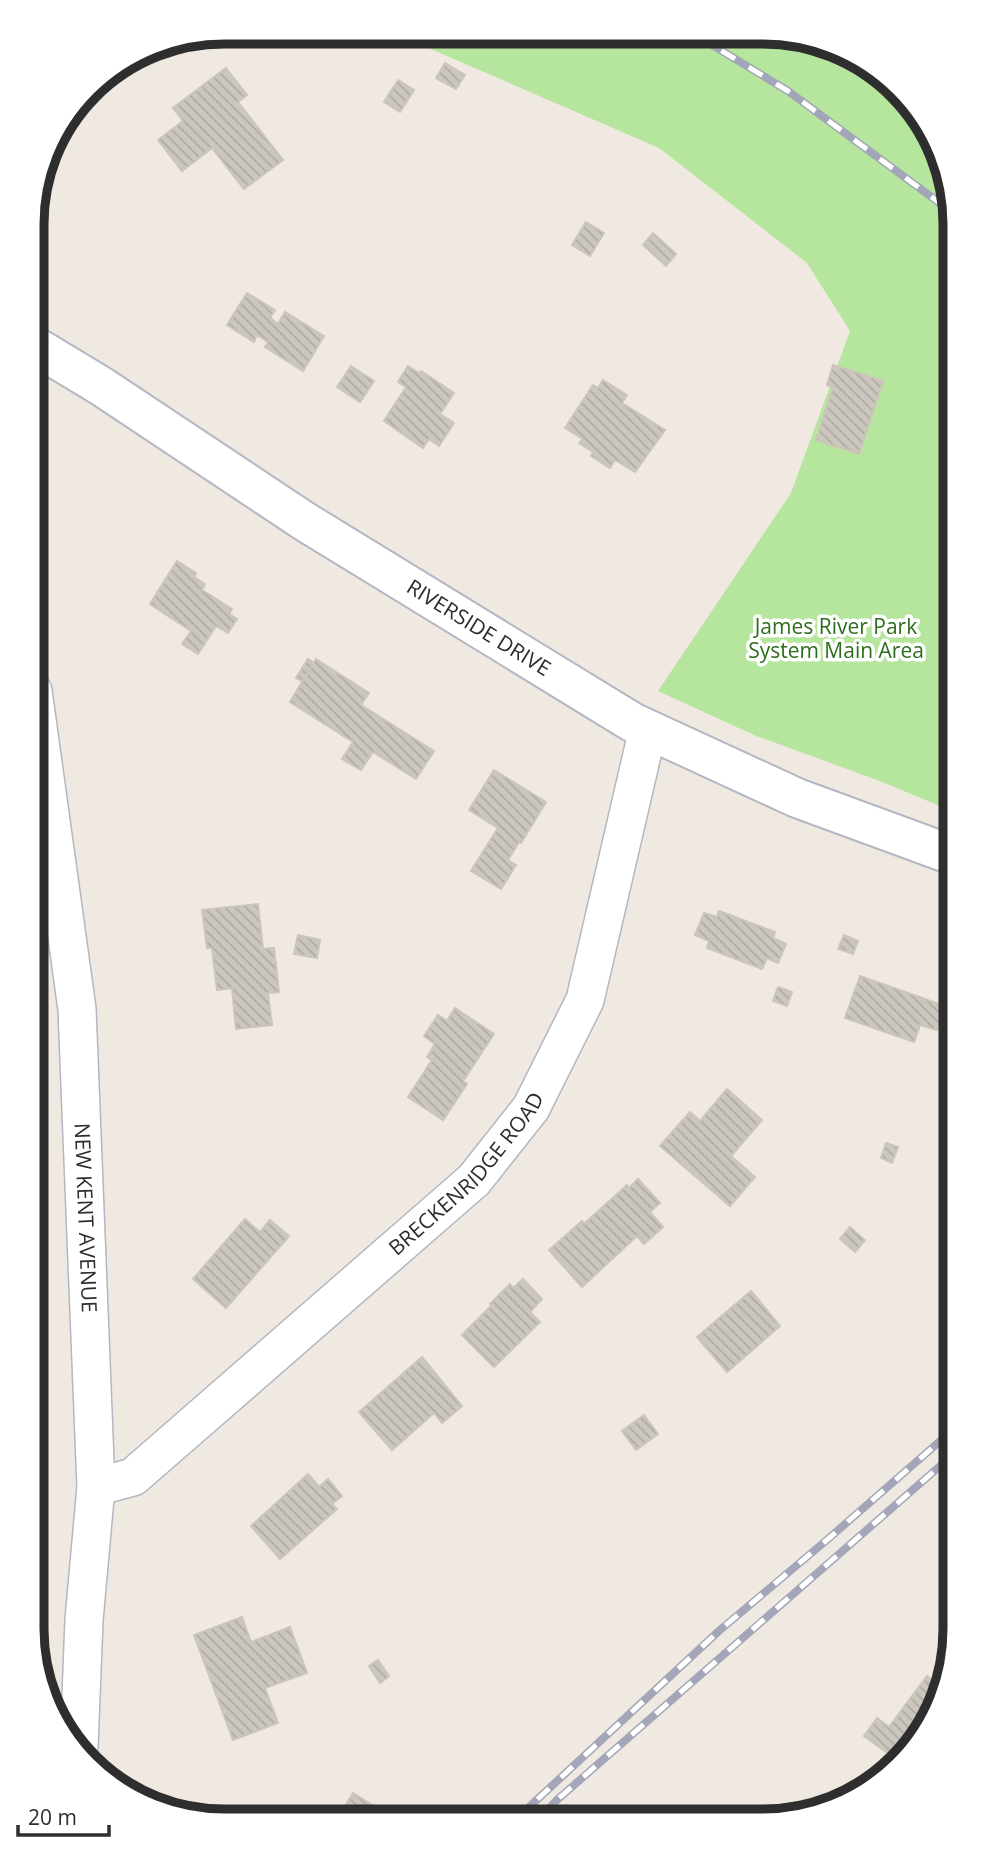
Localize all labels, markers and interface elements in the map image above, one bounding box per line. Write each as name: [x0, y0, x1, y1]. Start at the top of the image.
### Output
street label: RIVERSIDE DRIVE: [402, 572, 556, 682]
park label: James River Park System Main Area: [748, 612, 924, 664]
street label: BRECKENRIDGE ROAD: [382, 1087, 550, 1261]
street label: NEW KENT AVENUE: [69, 1122, 104, 1313]
scale bar: [18, 1794, 108, 1838]
text: 20 m: [28, 1803, 77, 1831]

